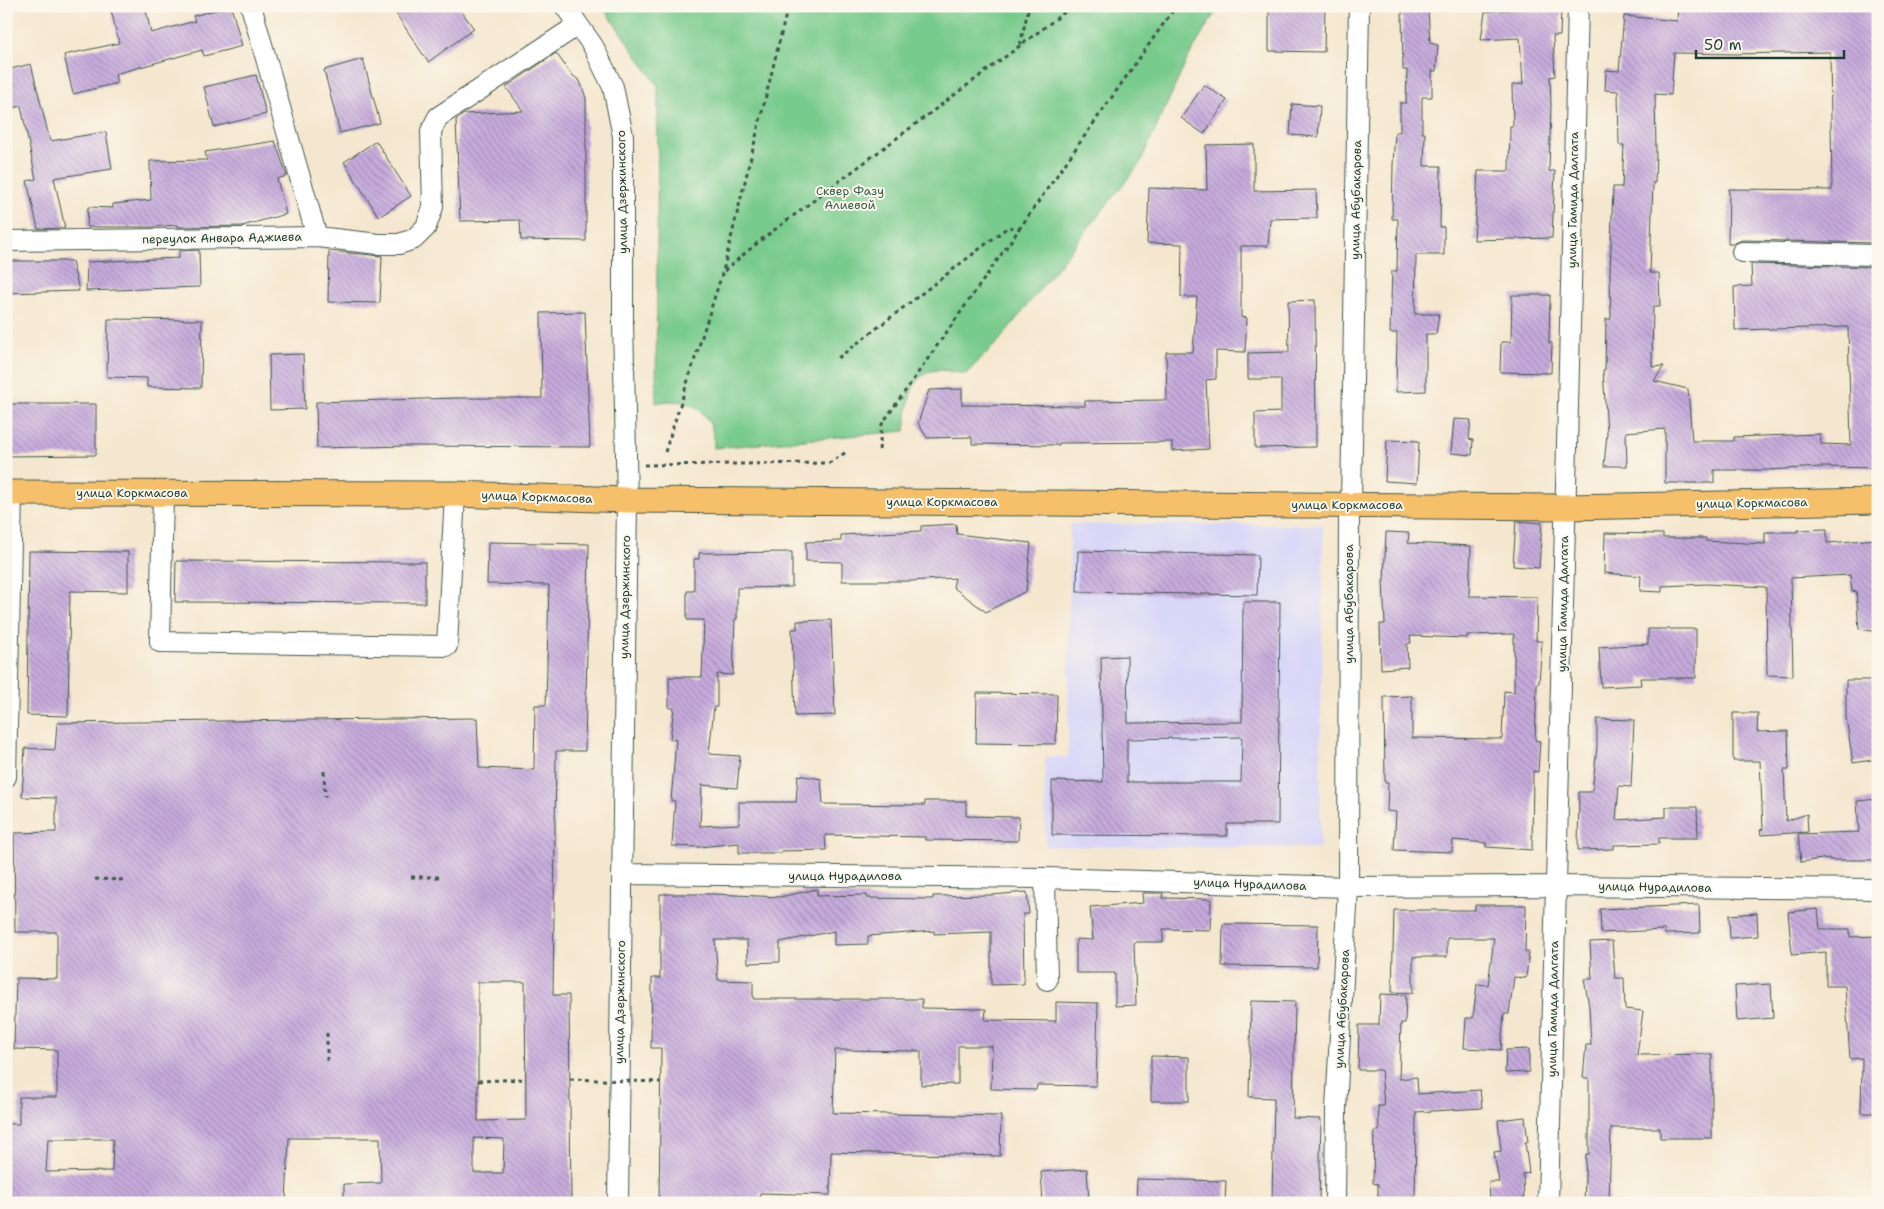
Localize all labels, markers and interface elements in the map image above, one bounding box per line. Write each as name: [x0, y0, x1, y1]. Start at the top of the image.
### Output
scale bar: [1696, 28, 1844, 60]
text: 50 m: [1704, 35, 1742, 55]
street label: улица Дзержинского: [613, 130, 631, 254]
street label: улица Гамида Далгата: [1564, 131, 1582, 268]
street label: улица Абубакарова: [1347, 140, 1365, 260]
park label: Сквер Фазу Алиевой: [816, 183, 884, 213]
street label: переулок Анвара Аджиева: [142, 229, 303, 247]
street label: улица Коркмасова: [76, 485, 188, 501]
street label: улица Коркмасова: [481, 487, 594, 507]
street label: улица Коркмасова: [886, 494, 998, 510]
street label: улица Коркмасова: [1696, 494, 1808, 512]
street label: улица Коркмасова: [1291, 497, 1403, 513]
street label: улица Дзержинского: [616, 535, 634, 659]
street label: улица Гамида Далгата: [1554, 535, 1572, 672]
street label: улица Абубакарова: [1341, 544, 1357, 664]
street label: улица Нурадилова: [788, 868, 902, 884]
street label: улица Нурадилова: [1193, 874, 1307, 894]
street label: улица Нурадилова: [1598, 878, 1712, 896]
street label: улица Дзержинского: [611, 940, 629, 1064]
street label: улица Гамида Далгата: [1544, 940, 1562, 1077]
street label: улица Абубакарова: [1331, 948, 1353, 1069]

